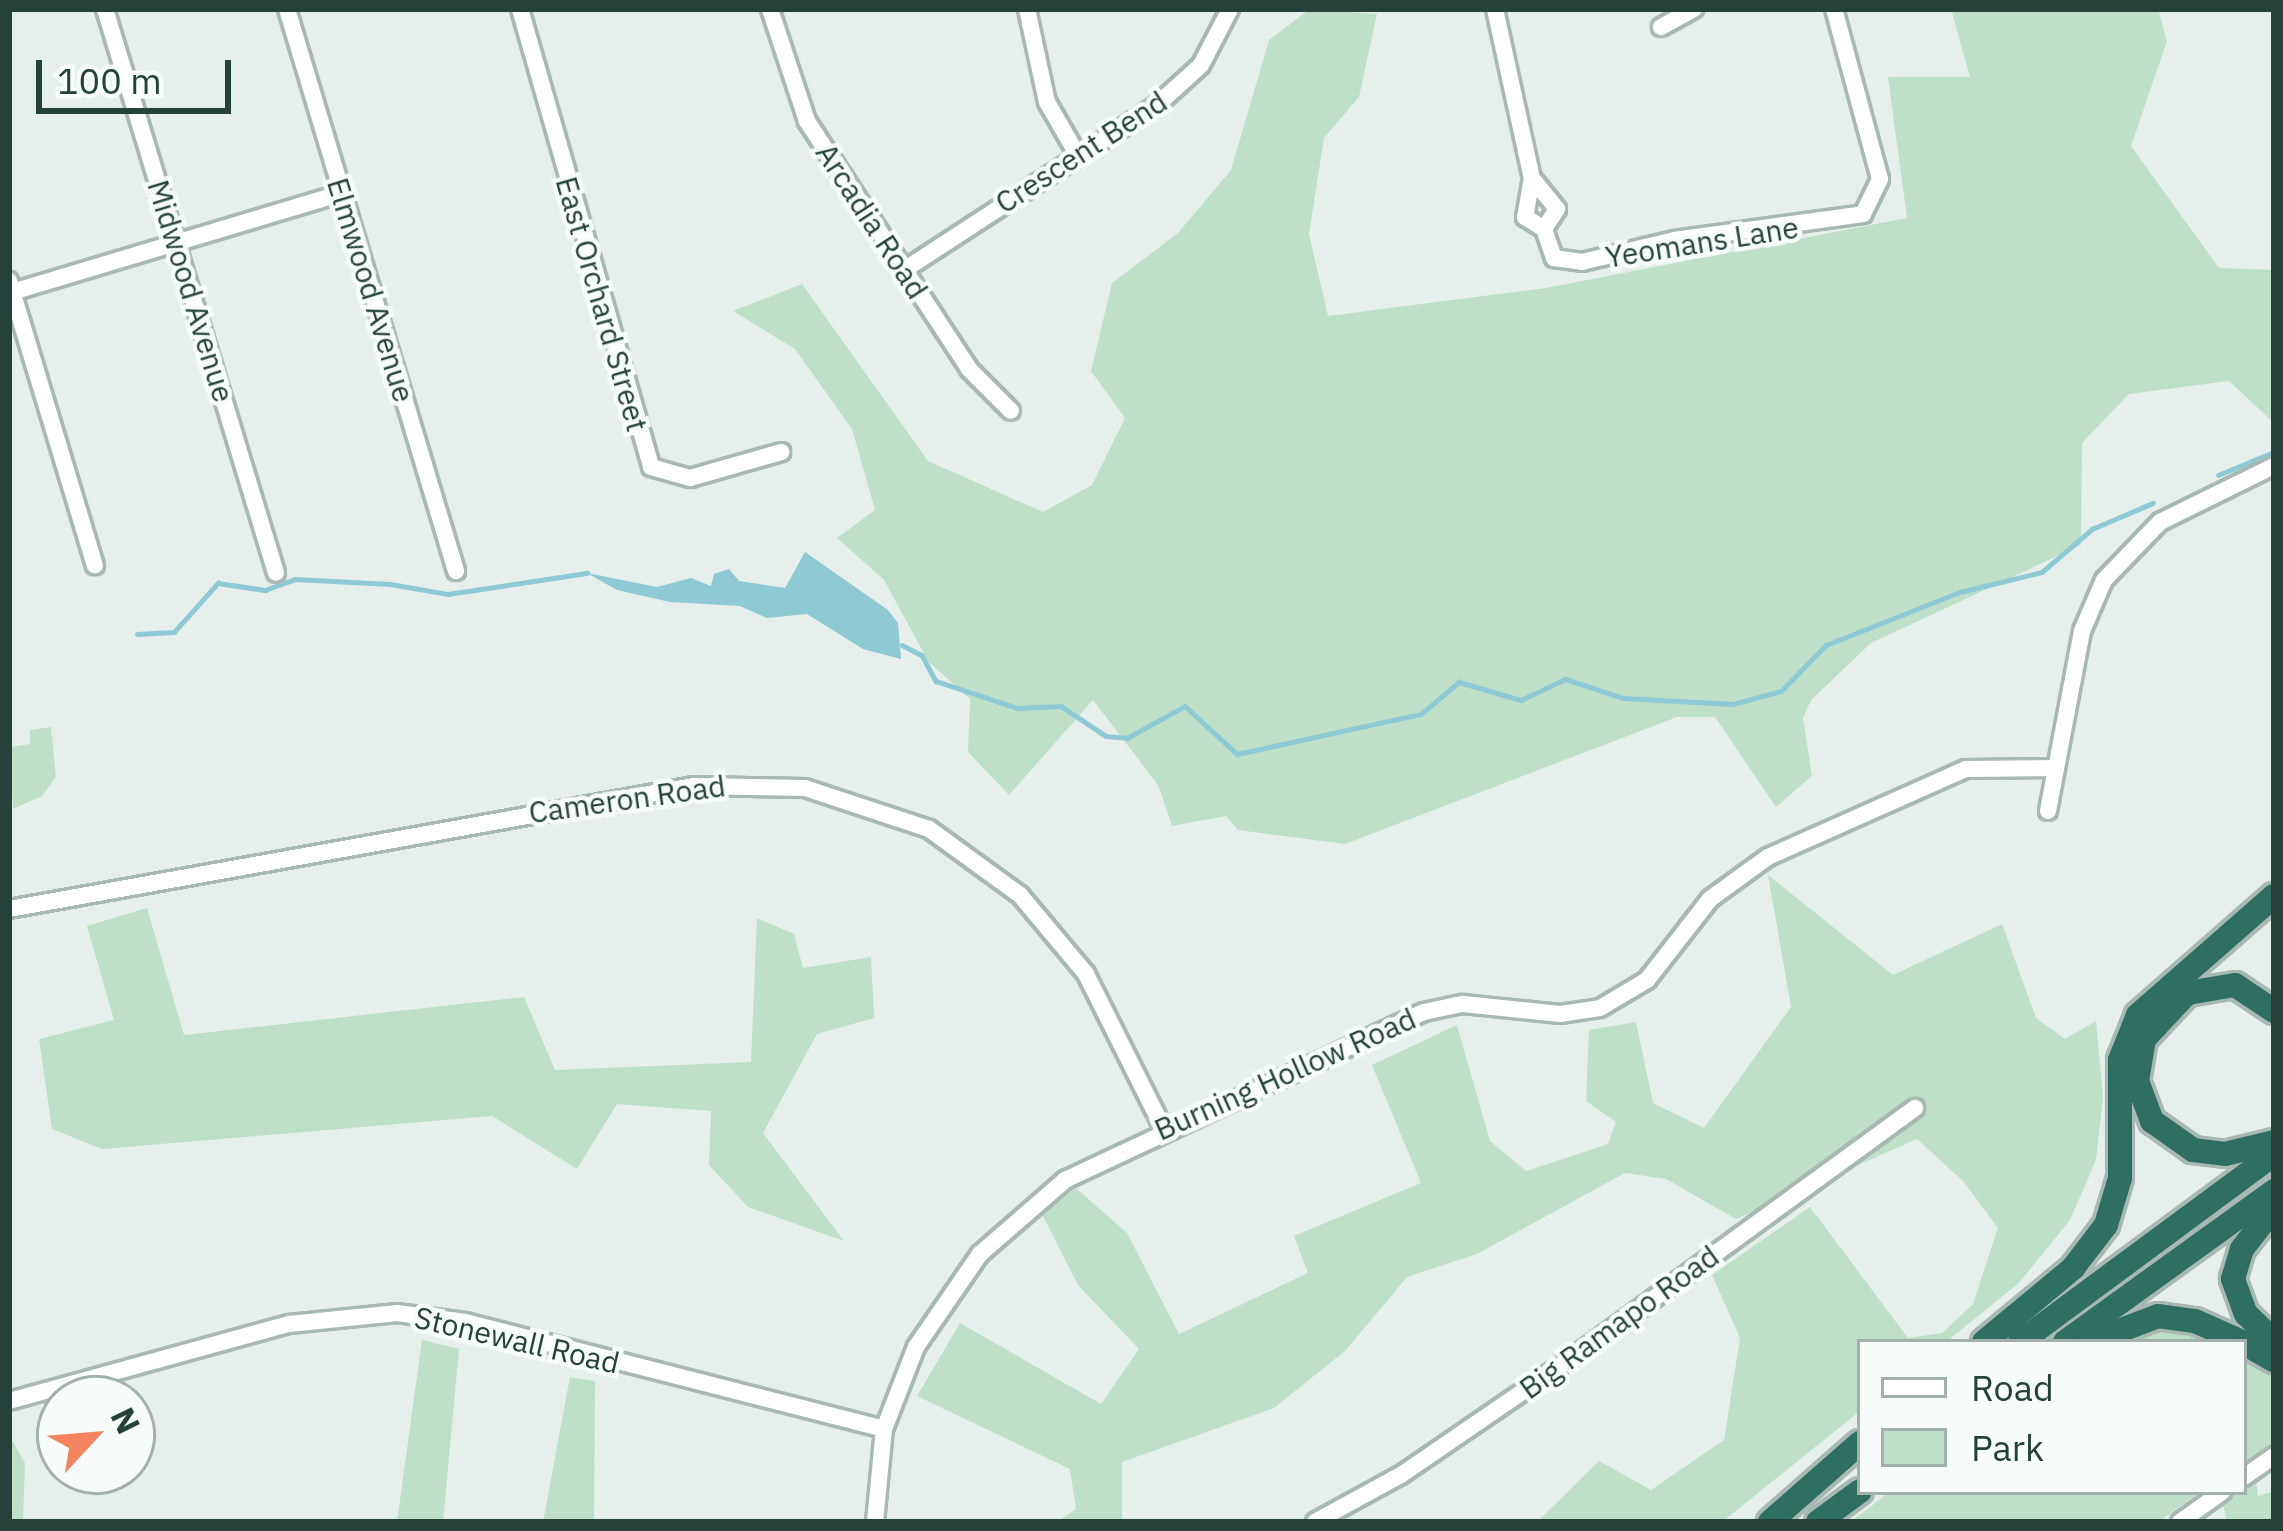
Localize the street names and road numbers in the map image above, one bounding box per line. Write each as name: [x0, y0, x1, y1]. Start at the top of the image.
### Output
street label: Crescent Bend: [989, 83, 1173, 221]
street label: Arcadia Road: [808, 136, 936, 306]
street label: East Orchard Street: [548, 172, 656, 436]
street label: Elmwood Avenue: [320, 173, 422, 407]
street label: Midwood Avenue: [140, 176, 242, 406]
street label: Yeomans Lane: [1603, 209, 1801, 275]
street label: Cameron Road: [526, 767, 728, 831]
street label: Burning Hollow Road: [1149, 1000, 1421, 1148]
street label: Big Ramapo Road: [1512, 1238, 1726, 1406]
street label: Stonewall Road: [411, 1299, 623, 1381]

